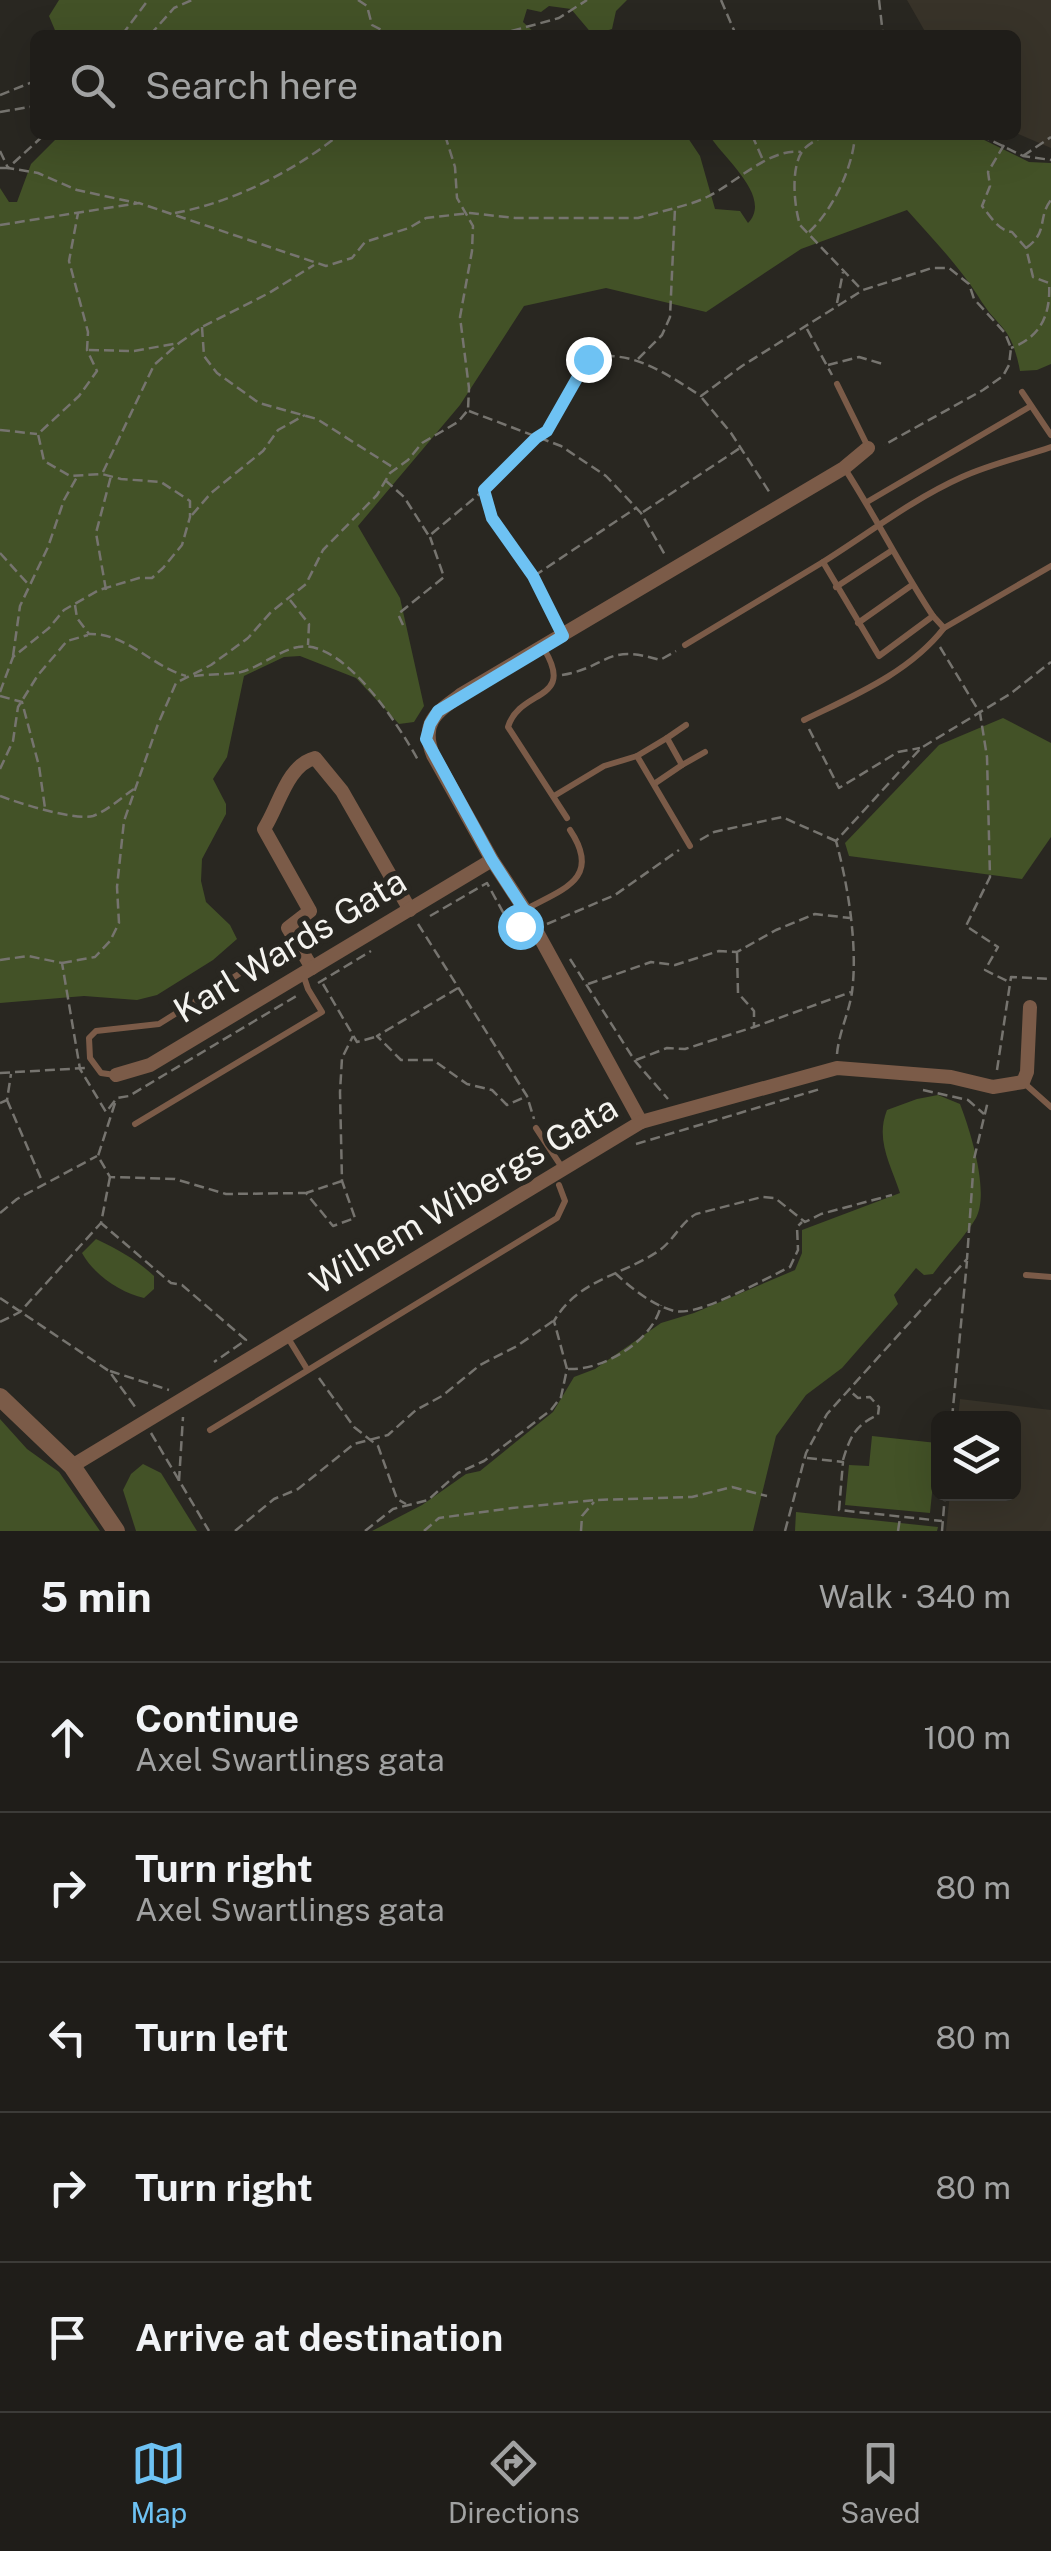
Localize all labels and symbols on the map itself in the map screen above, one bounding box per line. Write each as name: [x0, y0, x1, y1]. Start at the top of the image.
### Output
route end: [566, 337, 612, 383]
street label: Karl Wards Gata: [166, 860, 413, 1031]
route start: [498, 904, 544, 950]
street label: Wilhem Wibergs Gata: [303, 1087, 625, 1303]

